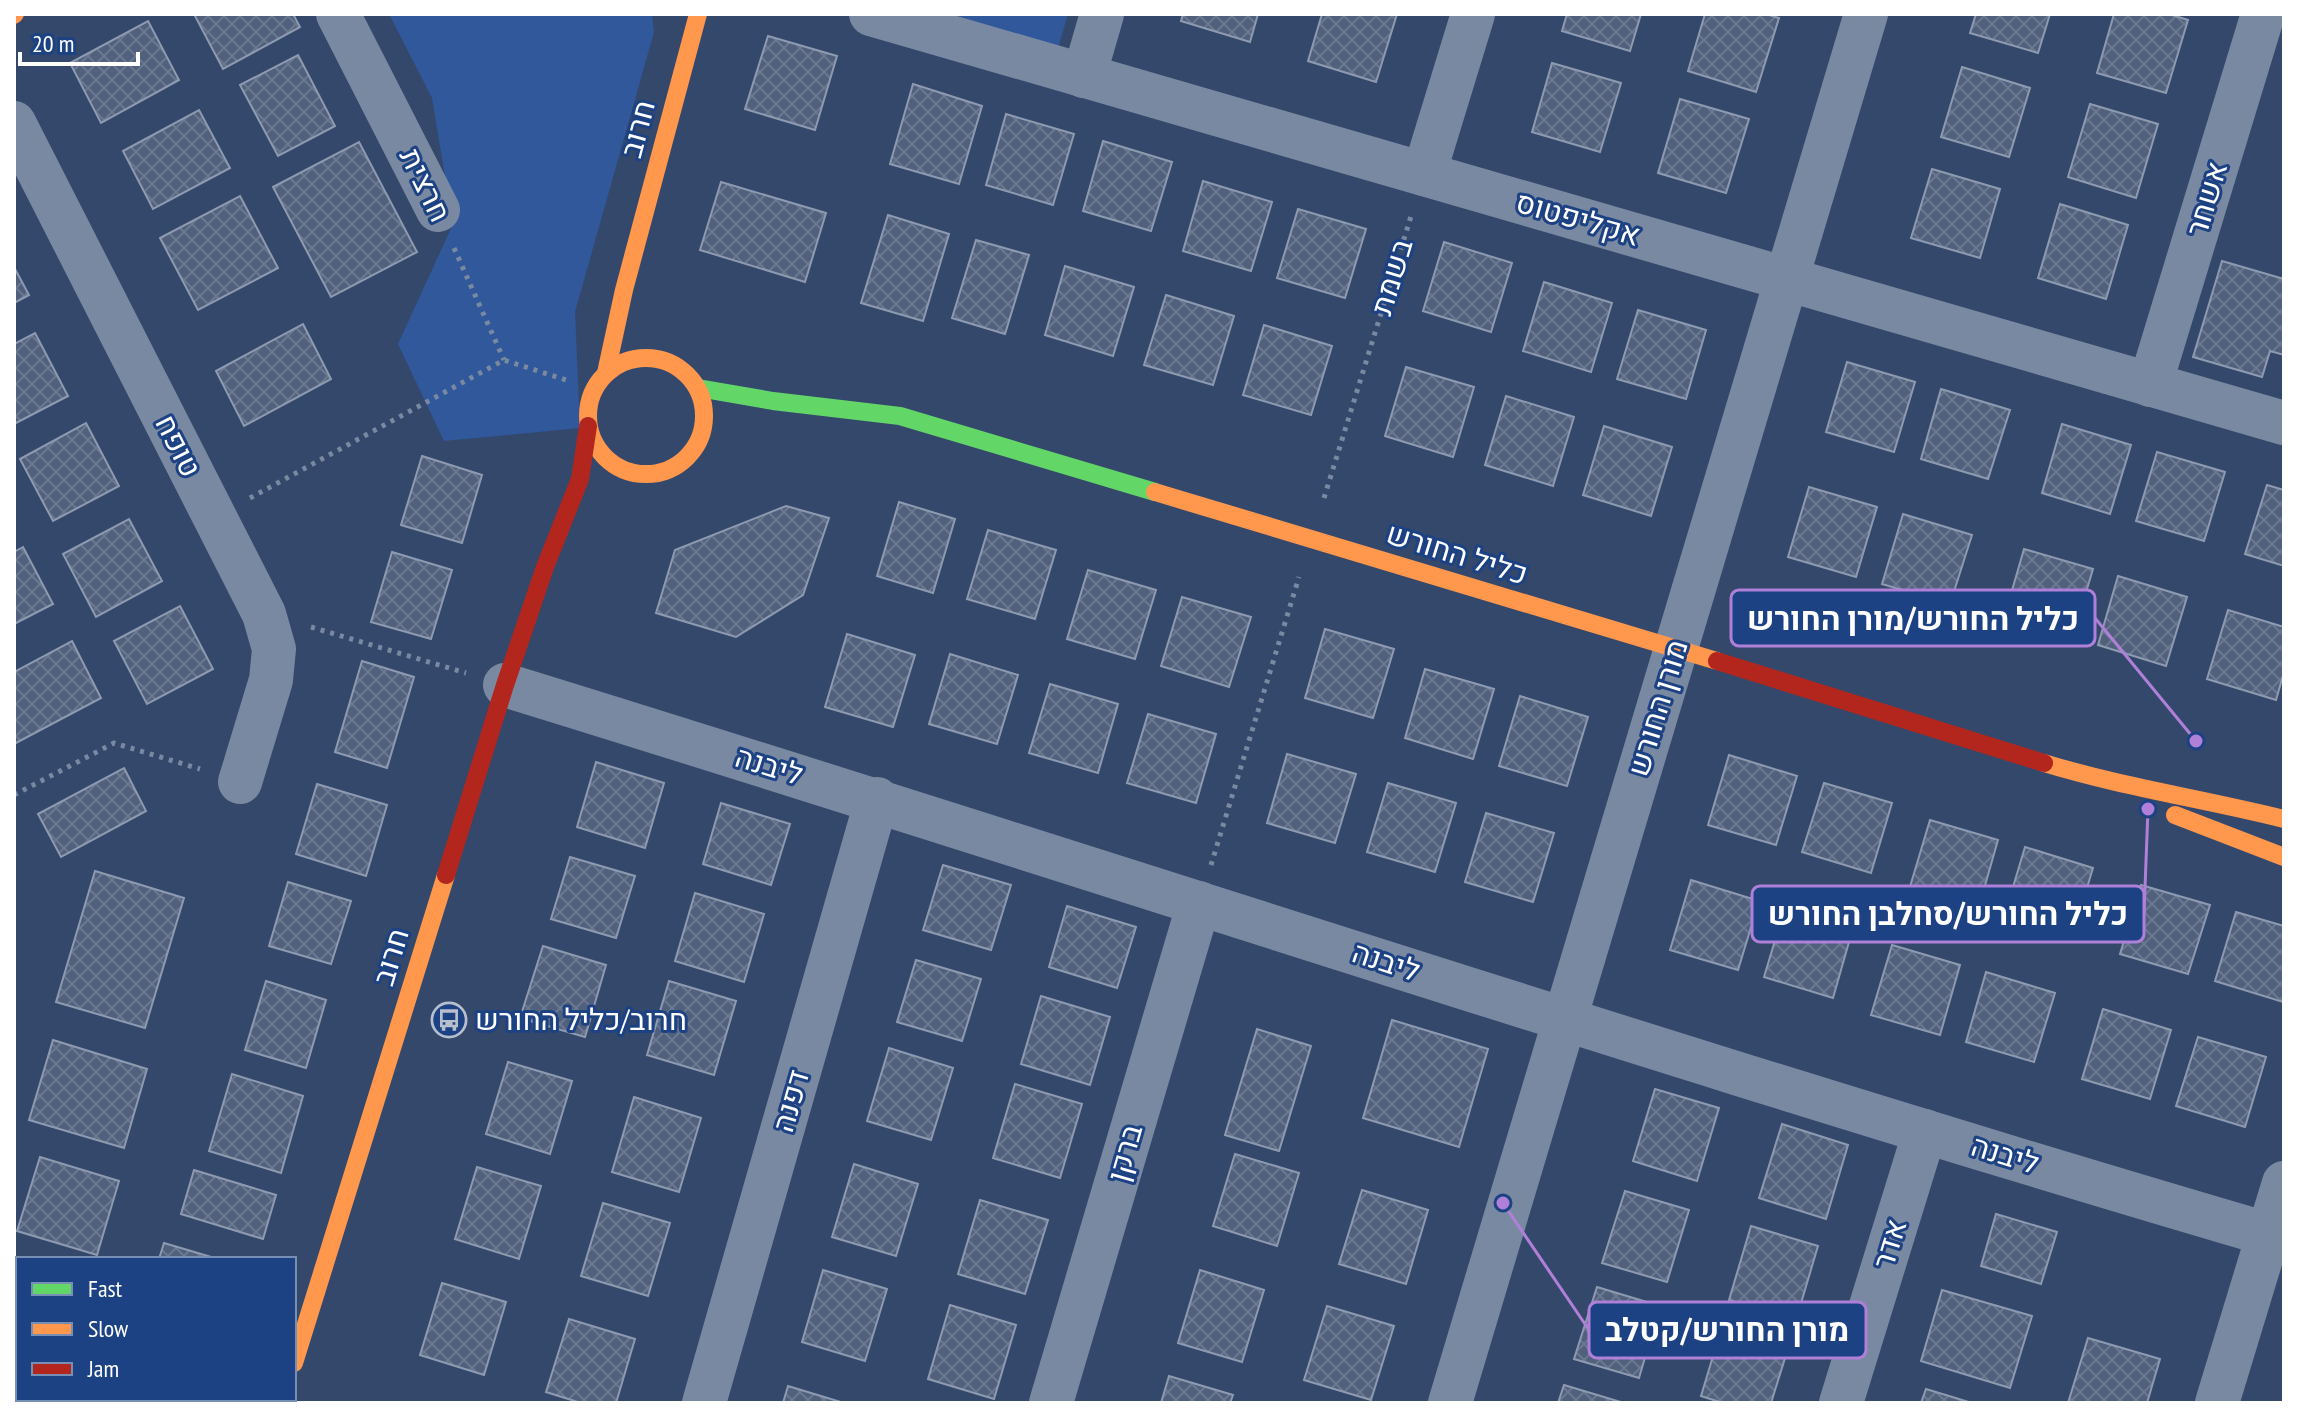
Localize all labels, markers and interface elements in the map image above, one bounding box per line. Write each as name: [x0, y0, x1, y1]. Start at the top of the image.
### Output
scale bar: [20, 16, 138, 66]
text: 20 m: [32, 28, 74, 59]
street label: חרוב: [610, 96, 663, 161]
street label: חרצית: [392, 141, 461, 228]
street label: אשחר: [2176, 157, 2235, 241]
street label: אקליפטוס: [1512, 181, 1645, 254]
street label: בשמת: [1361, 234, 1421, 319]
street label: טופח: [147, 408, 211, 483]
street label: כליל החורש: [1382, 513, 1533, 592]
callout: כליל החורש/מורן החורש: [1731, 590, 2095, 646]
text: כליל החורש/מורן החורש: [1747, 597, 2079, 639]
street label: מורן החורש: [1617, 635, 1696, 781]
street label: ליבנה: [731, 736, 808, 793]
callout: כליל החורש/סחלבן החורש: [1752, 886, 2144, 942]
text: כליל החורש/סחלבן החורש: [1768, 892, 2128, 934]
street label: חרוב: [362, 923, 417, 990]
street label: ליבנה: [1348, 931, 1425, 990]
place label: חרוב/כליל החורש: [475, 999, 687, 1038]
bus stop icon: חרוב/כליל החורש: [430, 1001, 468, 1039]
street label: דפנה: [762, 1065, 817, 1136]
street label: ברקן: [1097, 1119, 1150, 1186]
street label: ליבנה: [1967, 1125, 2044, 1182]
street label: אדר: [1863, 1214, 1914, 1273]
legend: [16, 1257, 296, 1401]
text: Fast: [88, 1273, 123, 1304]
callout: מורן החורש/קטלב: [1589, 1302, 1866, 1358]
text: מורן החורש/קטלב: [1605, 1308, 1849, 1350]
text: Slow: [88, 1313, 129, 1344]
text: Jam: [87, 1353, 119, 1384]

